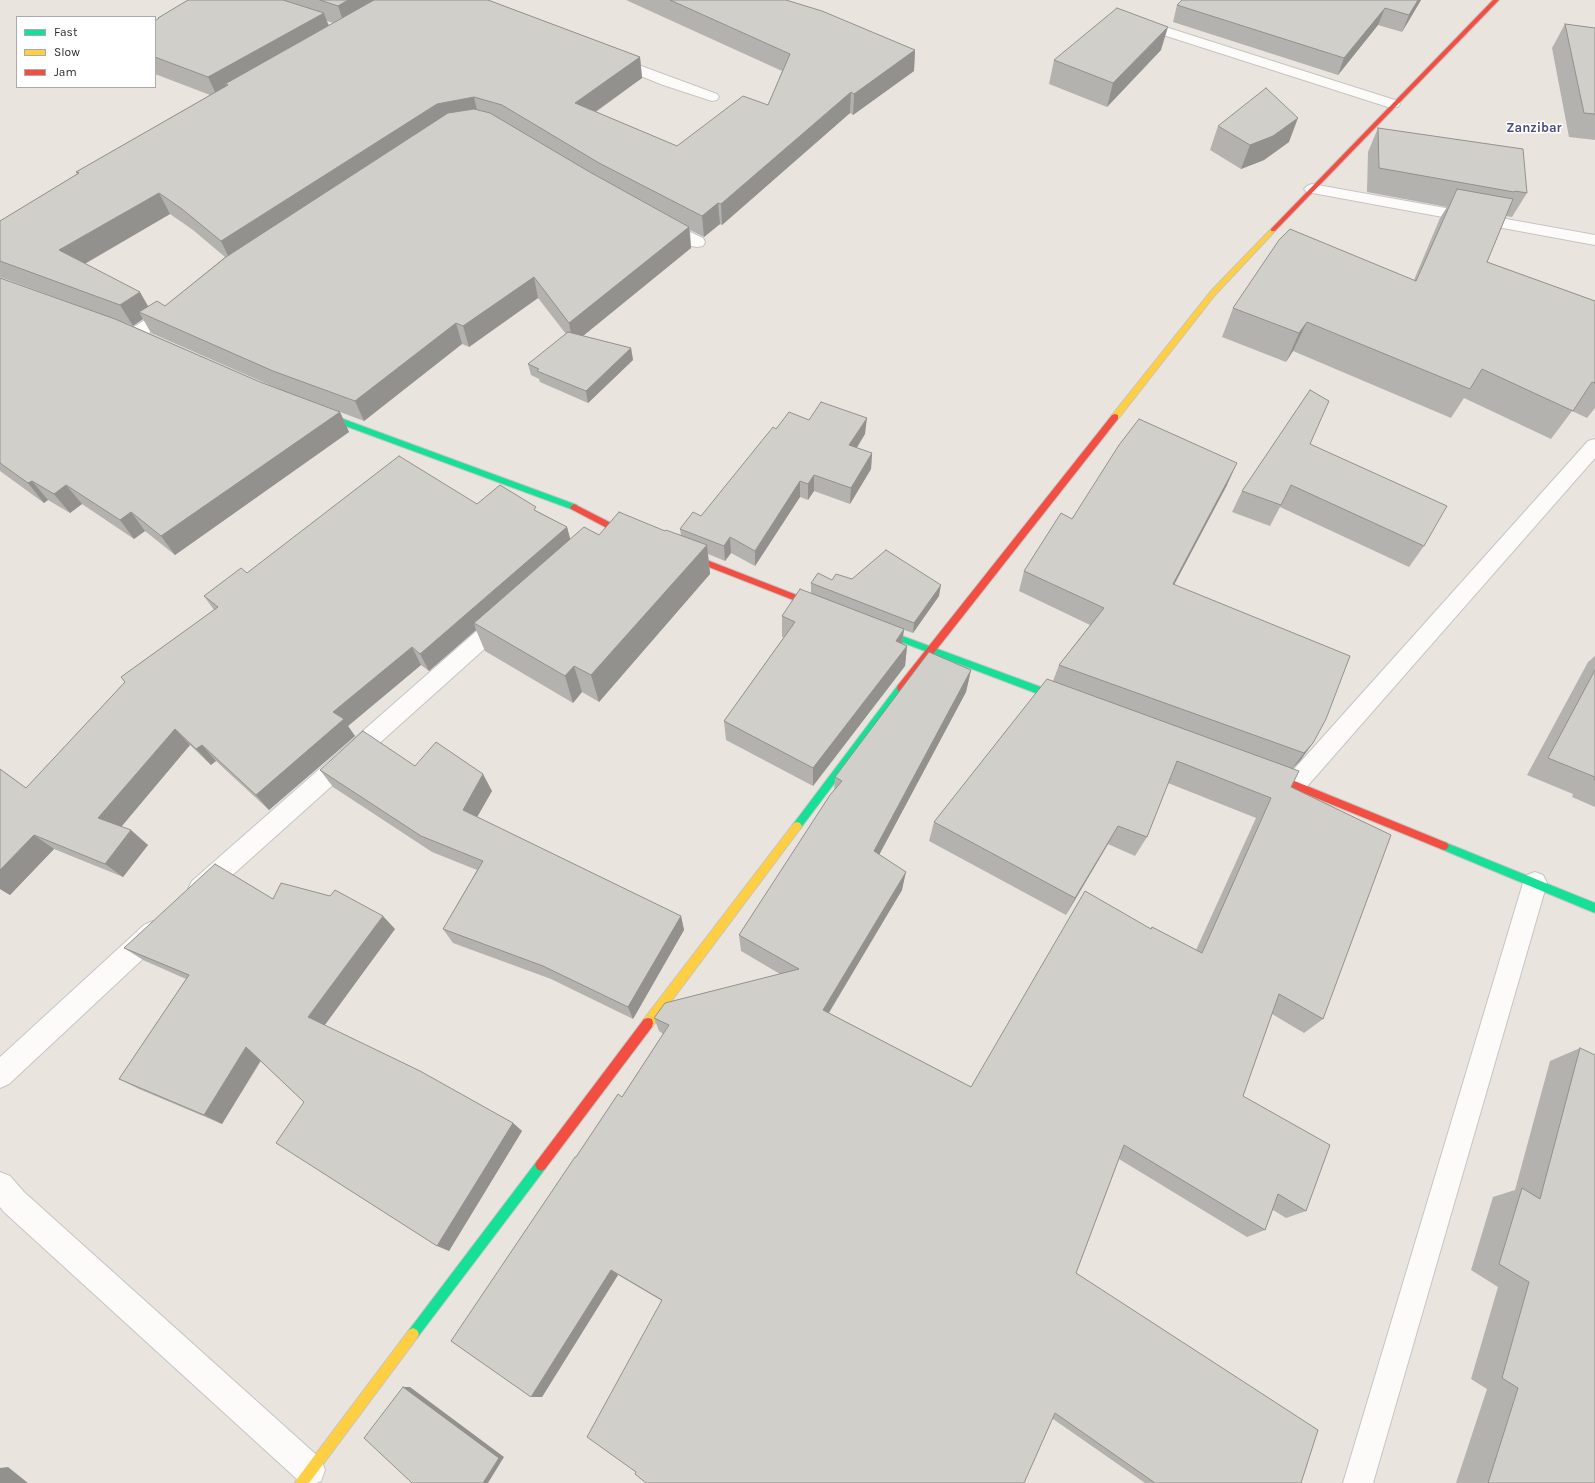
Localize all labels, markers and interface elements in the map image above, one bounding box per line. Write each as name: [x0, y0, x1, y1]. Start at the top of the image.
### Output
legend: [16, 16, 156, 88]
text: Fast: [54, 25, 77, 39]
text: Slow: [54, 45, 80, 59]
text: Jam: [54, 65, 77, 79]
district label: Zanzibar: [1506, 120, 1562, 136]

